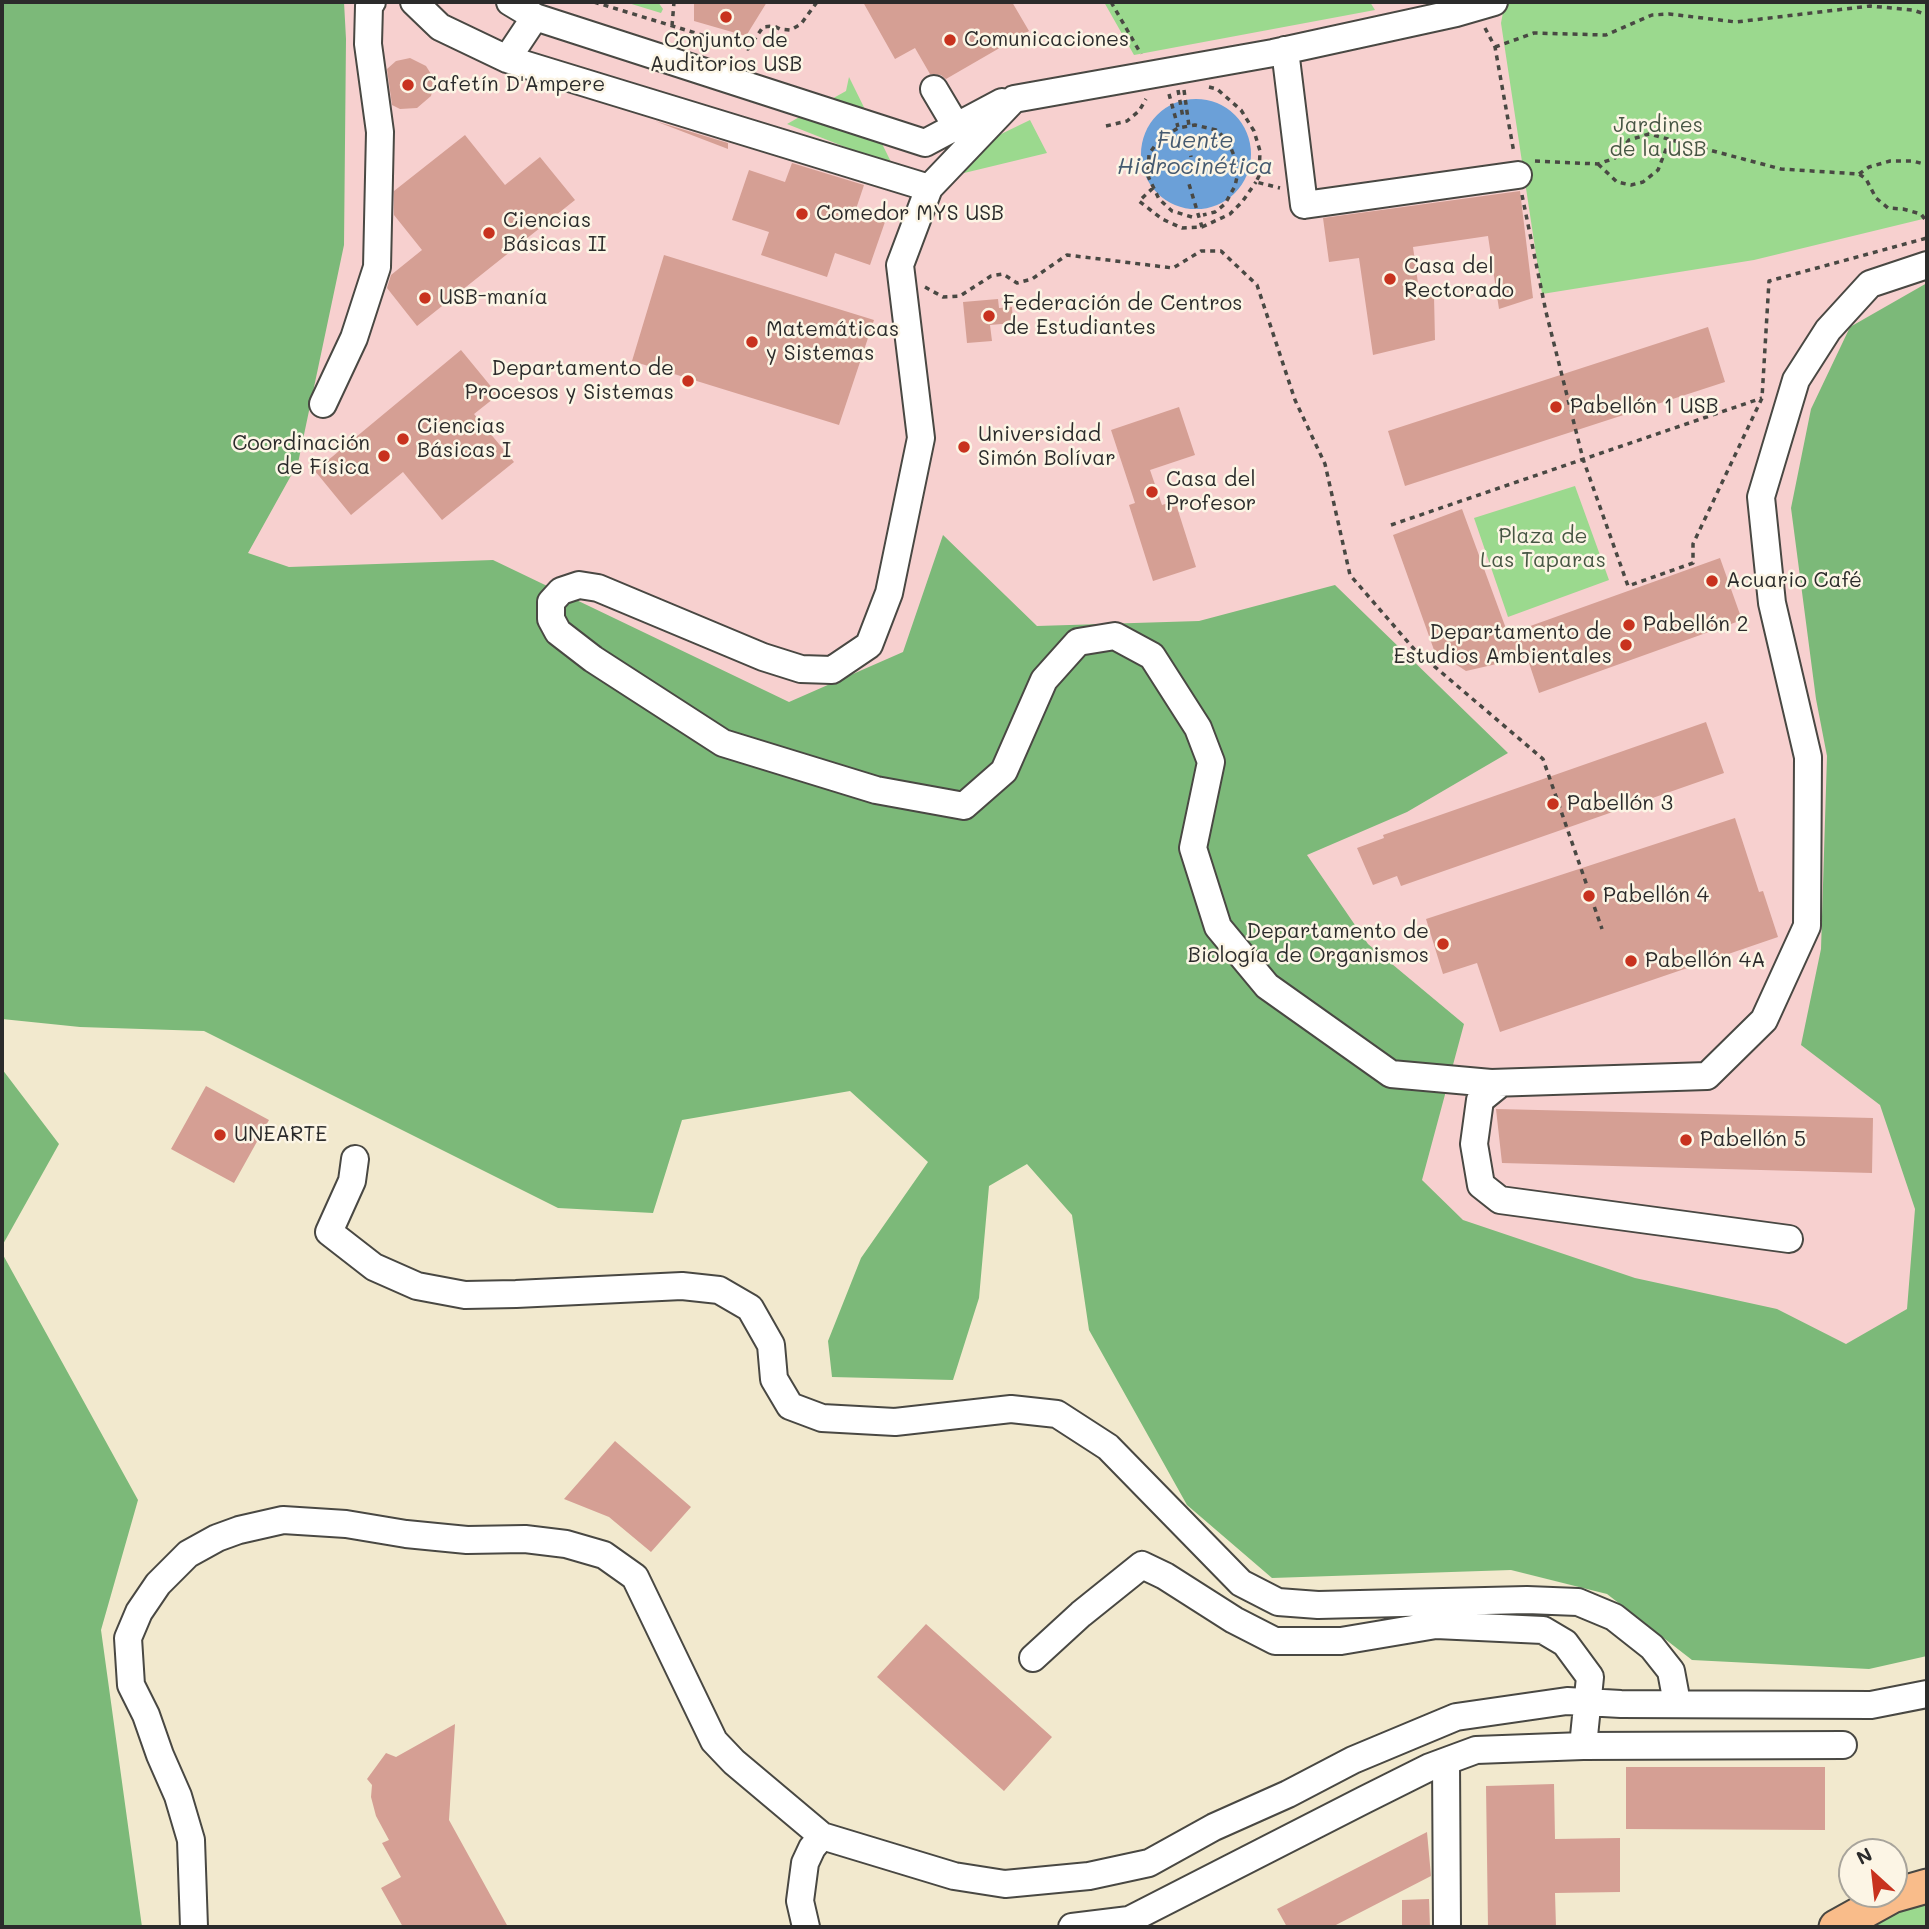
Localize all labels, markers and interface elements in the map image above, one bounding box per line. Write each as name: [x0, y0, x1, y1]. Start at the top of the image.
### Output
marker: Conjunto de Auditorios USB: [718, 9, 734, 25]
place label: Comunicaciones: [964, 27, 1129, 53]
place label: Conjunto de Auditorios USB: [650, 28, 802, 78]
marker: Comunicaciones: [942, 32, 958, 48]
place label: Cafetín D'Ampere: [422, 72, 605, 98]
marker: Cafetín D'Ampere: [400, 77, 416, 93]
park label: Jardines de la USB: [1610, 113, 1706, 163]
water label: Fuente Hidrocinética: [1117, 127, 1273, 181]
place label: Comedor MYS USB: [816, 201, 1004, 227]
marker: Comedor MYS USB: [794, 206, 810, 222]
place label: Ciencias Básicas II: [503, 208, 607, 258]
marker: Ciencias Básicas II: [481, 225, 497, 241]
place label: Casa del Rectorado: [1404, 254, 1514, 304]
marker: Casa del Rectorado: [1382, 271, 1398, 287]
place label: USB-manía: [439, 285, 548, 311]
marker: USB-manía: [417, 290, 433, 306]
place label: Federación de Centros de Estudiantes: [1003, 291, 1242, 341]
marker: Federación de Centros de Estudiantes: [981, 308, 997, 324]
place label: Matemáticas y Sistemas: [766, 317, 899, 367]
marker: Matemáticas y Sistemas: [744, 334, 760, 350]
place label: Departamento de Procesos y Sistemas: [465, 356, 674, 406]
marker: Departamento de Procesos y Sistemas: [680, 373, 696, 389]
place label: Pabellón 1 USB: [1570, 394, 1719, 420]
marker: Pabellón 1 USB: [1548, 399, 1564, 415]
place label: Ciencias Básicas I: [417, 414, 511, 464]
place label: Universidad Simón Bolívar: [978, 422, 1116, 472]
place label: Coordinación de Física: [232, 431, 370, 481]
marker: Ciencias Básicas I: [395, 431, 411, 447]
marker: Universidad Simón Bolívar: [956, 439, 972, 455]
marker: Coordinación de Física: [376, 448, 392, 464]
place label: Casa del Profesor: [1166, 467, 1256, 517]
marker: Casa del Profesor: [1144, 484, 1160, 500]
park label: Plaza de Las Taparas: [1480, 524, 1606, 574]
place label: Acuario Café: [1726, 568, 1862, 594]
marker: Acuario Café: [1704, 573, 1720, 589]
place label: Pabellón 2: [1643, 612, 1748, 638]
marker: Pabellón 2: [1621, 617, 1637, 633]
place label: Departamento de Estudios Ambientales: [1393, 620, 1612, 670]
marker: Departamento de Estudios Ambientales: [1618, 637, 1634, 653]
place label: Pabellón 3: [1567, 791, 1673, 817]
marker: Pabellón 3: [1545, 796, 1561, 812]
place label: Pabellón 4: [1603, 883, 1709, 909]
marker: Pabellón 4: [1581, 888, 1597, 904]
place label: Departamento de Biología de Organismos: [1188, 919, 1429, 969]
marker: Departamento de Biología de Organismos: [1435, 936, 1451, 952]
place label: Pabellón 4A: [1645, 948, 1765, 974]
marker: Pabellón 4A: [1623, 953, 1639, 969]
place label: UNEARTE: [234, 1122, 327, 1148]
marker: UNEARTE: [212, 1127, 228, 1143]
place label: Pabellón 5: [1700, 1127, 1806, 1153]
marker: Pabellón 5: [1678, 1132, 1694, 1148]
north arrow: [1838, 1838, 1908, 1908]
text: N: [1852, 1841, 1876, 1870]

